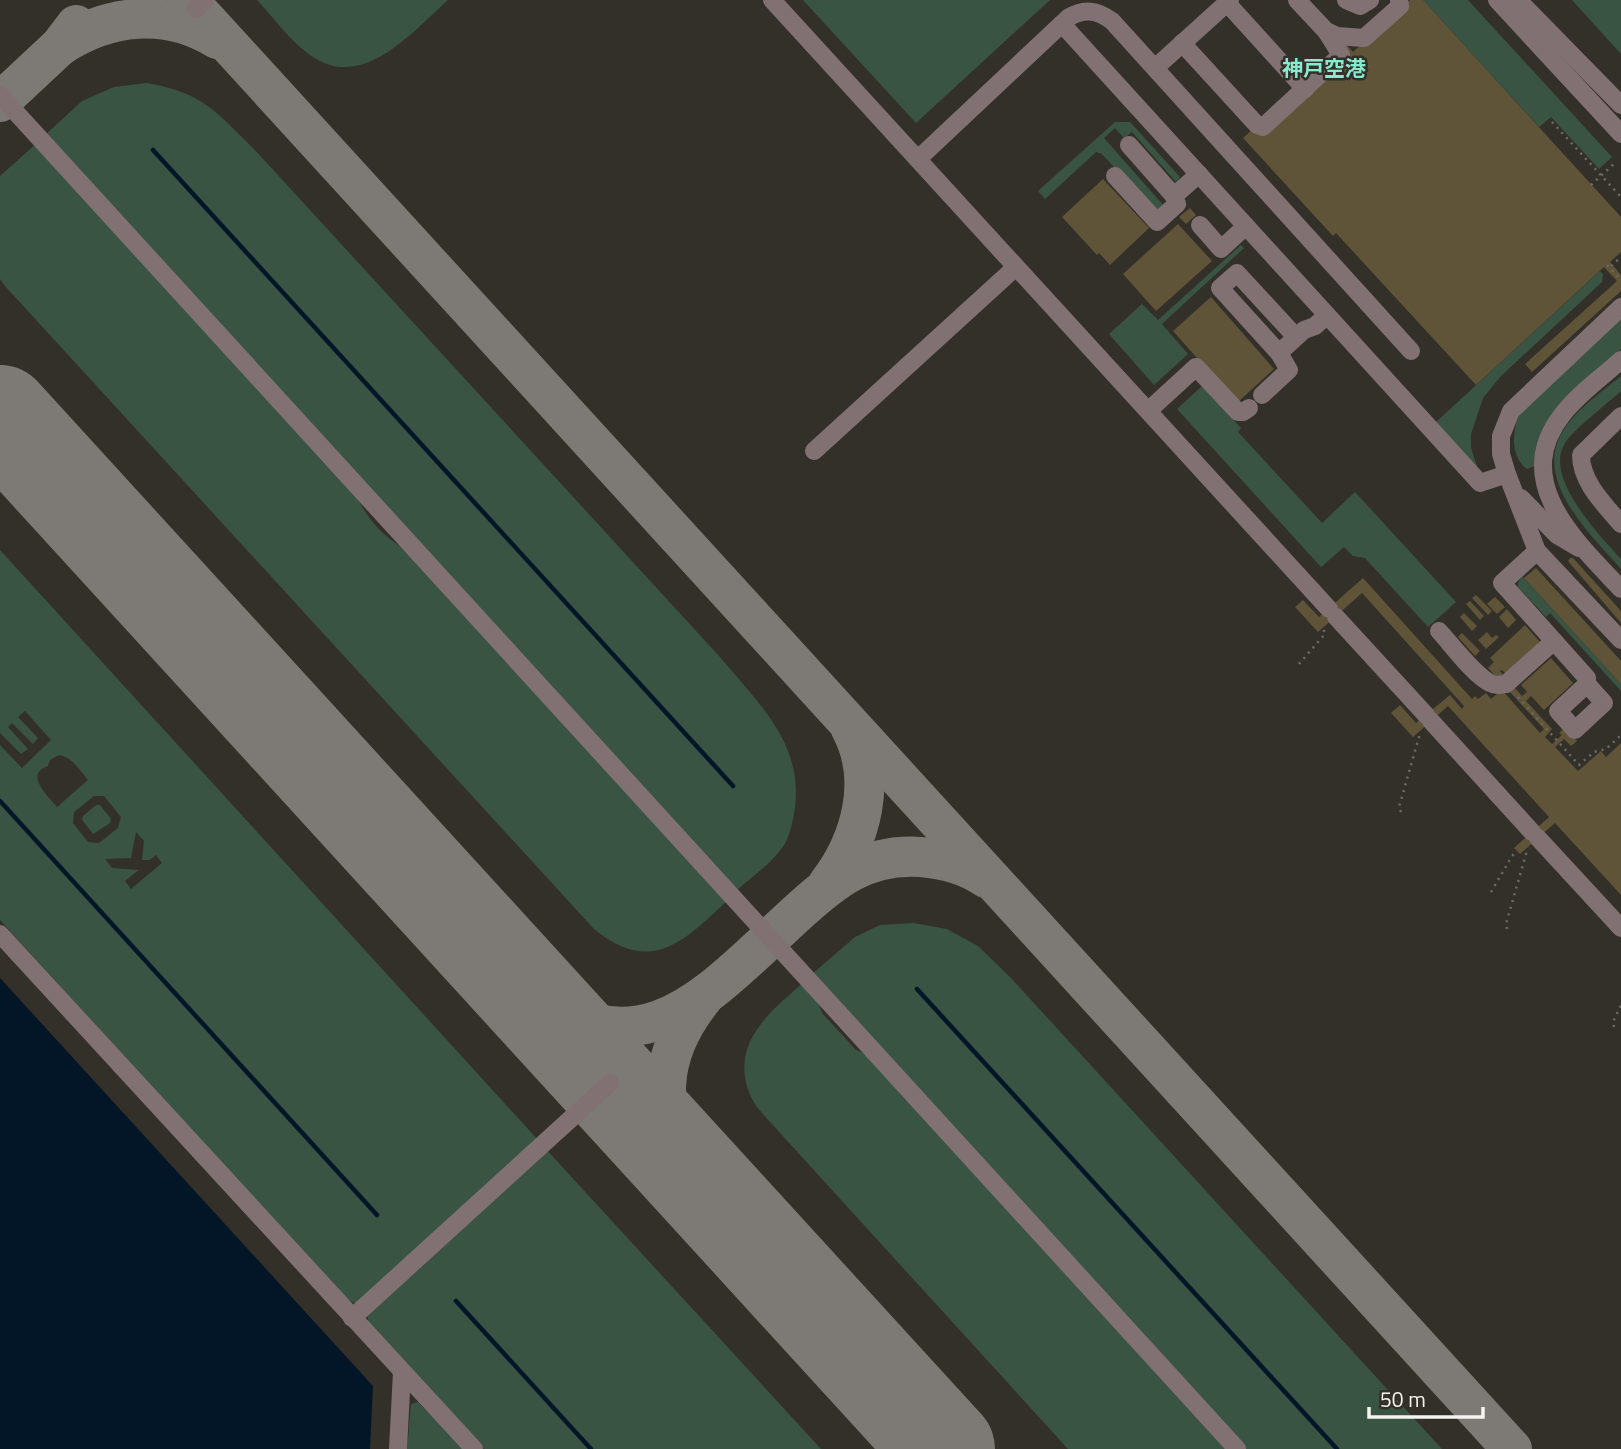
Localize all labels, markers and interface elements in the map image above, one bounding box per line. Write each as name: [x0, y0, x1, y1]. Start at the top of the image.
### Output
district label: 神戸空港: [1282, 52, 1366, 84]
scale bar: [1369, 1376, 1483, 1420]
text: 50 m: [1380, 1383, 1426, 1415]

